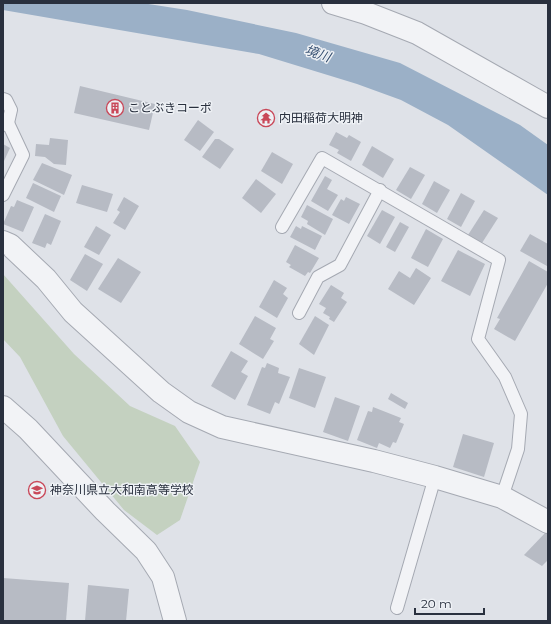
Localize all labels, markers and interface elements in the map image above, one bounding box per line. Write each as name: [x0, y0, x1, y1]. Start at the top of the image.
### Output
water label: 境川: [303, 41, 335, 65]
building icon: ことぶきコーポ: [105, 98, 125, 118]
place label: ことぶきコーポ: [128, 100, 212, 115]
temple icon: 内田稲荷大明神: [256, 108, 276, 128]
place label: 内田稲荷大明神: [279, 110, 363, 125]
school or university icon: 神奈川県立大和南高等学校: [27, 480, 47, 500]
place label: 神奈川県立大和南高等学校: [50, 482, 194, 497]
scale bar: [415, 590, 484, 616]
text: 20 m: [421, 596, 452, 611]

